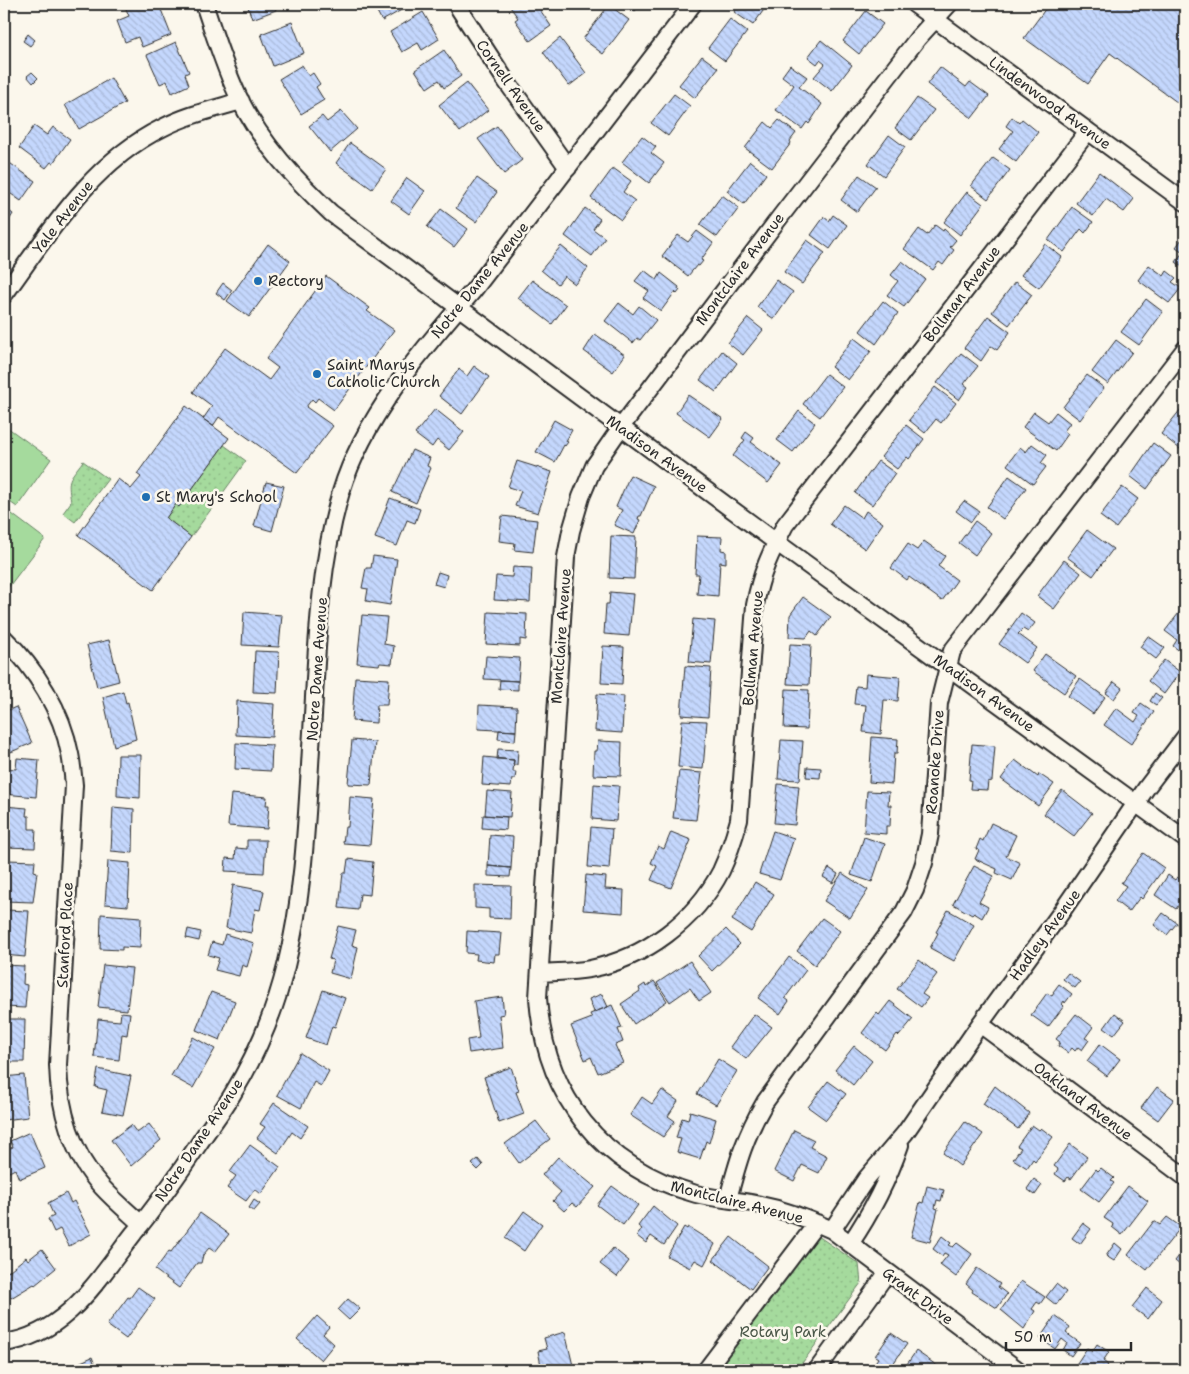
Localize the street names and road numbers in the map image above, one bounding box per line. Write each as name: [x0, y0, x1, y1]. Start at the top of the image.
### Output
street label: Cornell Avenue: [472, 36, 550, 136]
street label: Lindenwood Avenue: [985, 52, 1115, 154]
street label: Yale Avenue: [28, 176, 98, 258]
street label: Montclaire Avenue: [691, 209, 789, 329]
street label: Notre Dame Avenue: [427, 217, 533, 343]
street label: Bollman Avenue: [919, 242, 1005, 346]
street label: Madison Avenue: [602, 411, 712, 497]
street label: Montclaire Avenue: [546, 567, 576, 705]
street label: Bollman Avenue: [738, 589, 768, 707]
street label: Notre Dame Avenue: [302, 596, 332, 742]
street label: Madison Avenue: [929, 650, 1039, 736]
street label: Roanoke Drive: [921, 709, 949, 815]
street label: Stanford Place: [52, 882, 78, 988]
street label: Hadley Avenue: [1005, 885, 1085, 985]
street label: Oakland Avenue: [1030, 1057, 1136, 1145]
street label: Notre Dame Avenue: [150, 1074, 248, 1206]
street label: Montclaire Avenue: [669, 1176, 805, 1228]
street label: Grant Drive: [878, 1263, 958, 1329]

